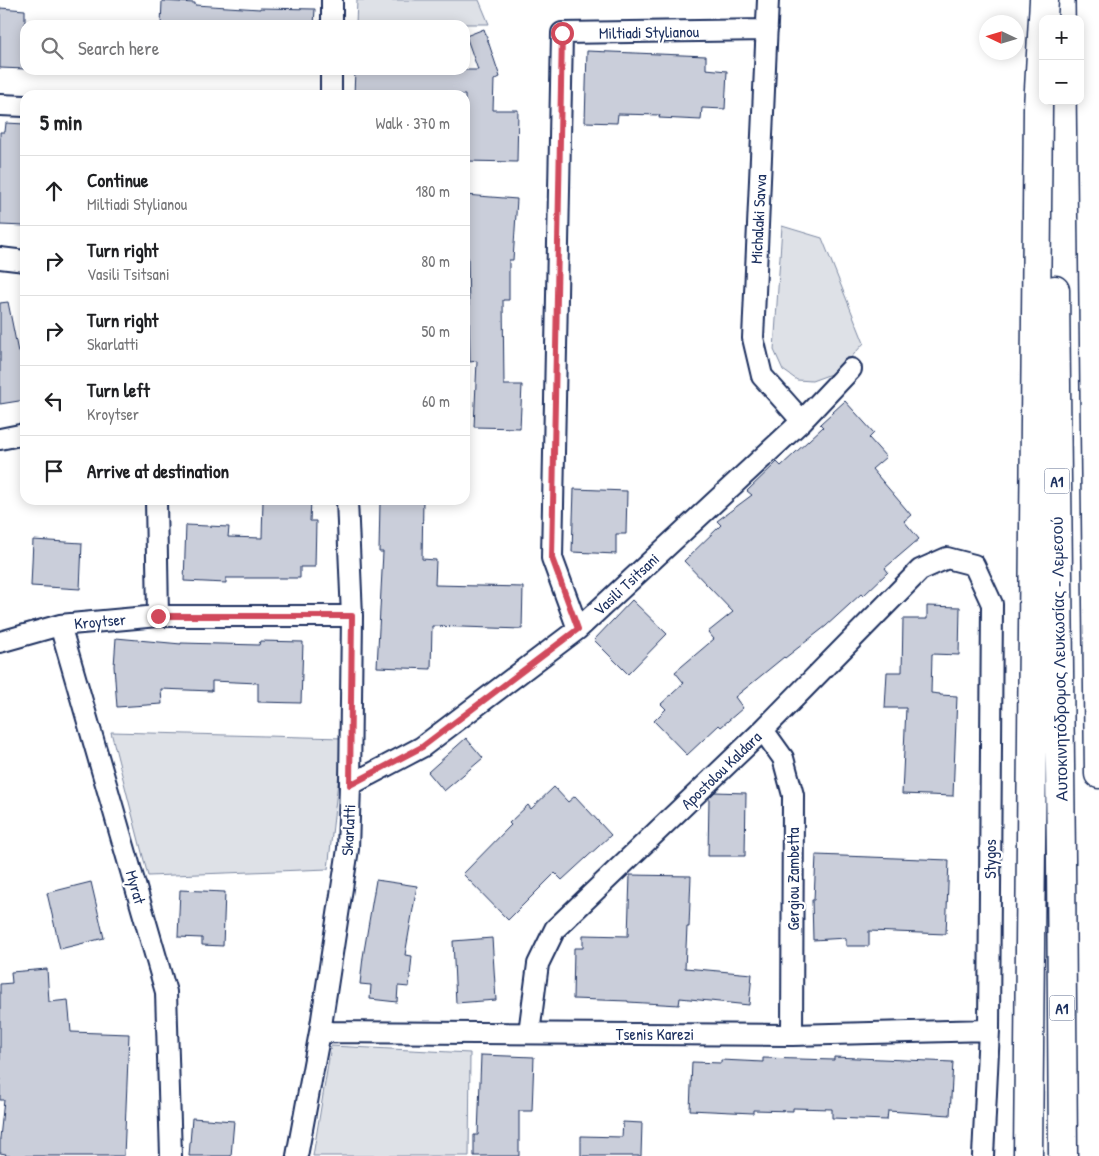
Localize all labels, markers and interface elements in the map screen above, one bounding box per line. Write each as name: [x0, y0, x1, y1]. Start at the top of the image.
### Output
north arrow: [979, 15, 1024, 60]
map controls: [1039, 15, 1084, 105]
button: +: [1039, 15, 1084, 60]
search box: [20, 20, 470, 75]
street label: Miltiadi Stylianou: [599, 20, 700, 44]
route start: [551, 22, 574, 45]
icon: search: [38, 34, 66, 62]
text: Search here: [78, 35, 159, 61]
button: −: [1039, 60, 1084, 105]
text: 5 min: [40, 108, 82, 137]
text: Walk · 370 m: [376, 112, 450, 134]
text: Continue: [87, 167, 148, 193]
street label: Michalaki Savva: [745, 174, 771, 264]
icon: ahead: [40, 177, 68, 205]
text: 180 m: [416, 180, 450, 202]
text: Miltiadi Stylianou: [87, 193, 187, 215]
text: Turn right: [87, 237, 158, 263]
icon: right: [40, 247, 68, 275]
text: 80 m: [421, 250, 450, 272]
text: Vasili Tsitsani: [87, 263, 170, 285]
text: Turn right: [87, 307, 158, 333]
icon: right: [40, 317, 68, 345]
text: 50 m: [422, 320, 450, 342]
text: Skarlatti: [87, 333, 139, 355]
text: Turn left: [87, 377, 150, 403]
icon: left: [40, 387, 68, 415]
text: 60 m: [422, 390, 450, 412]
text: Kroytser: [87, 403, 139, 425]
icon: arrive: [40, 457, 68, 485]
text: Arrive at destination: [87, 458, 229, 484]
road number: A1: [1044, 468, 1070, 494]
street label: Αυτοκινητόδρομος Λευκωσίας - Λεμεσού: [1046, 517, 1072, 801]
street label: Vasili Tsitsani: [588, 548, 664, 620]
route end: [147, 605, 170, 628]
street label: Kroytser: [73, 608, 127, 634]
street label: Apostolou Kaldara: [676, 726, 766, 814]
street label: Skarlatti: [336, 804, 360, 856]
street label: Gergiou Zambetta: [782, 828, 804, 930]
street label: Stygos: [979, 839, 1001, 879]
street label: Myrat: [121, 868, 151, 907]
road number: A1: [1050, 996, 1074, 1020]
street label: Tsenis Karezi: [616, 1023, 694, 1045]

